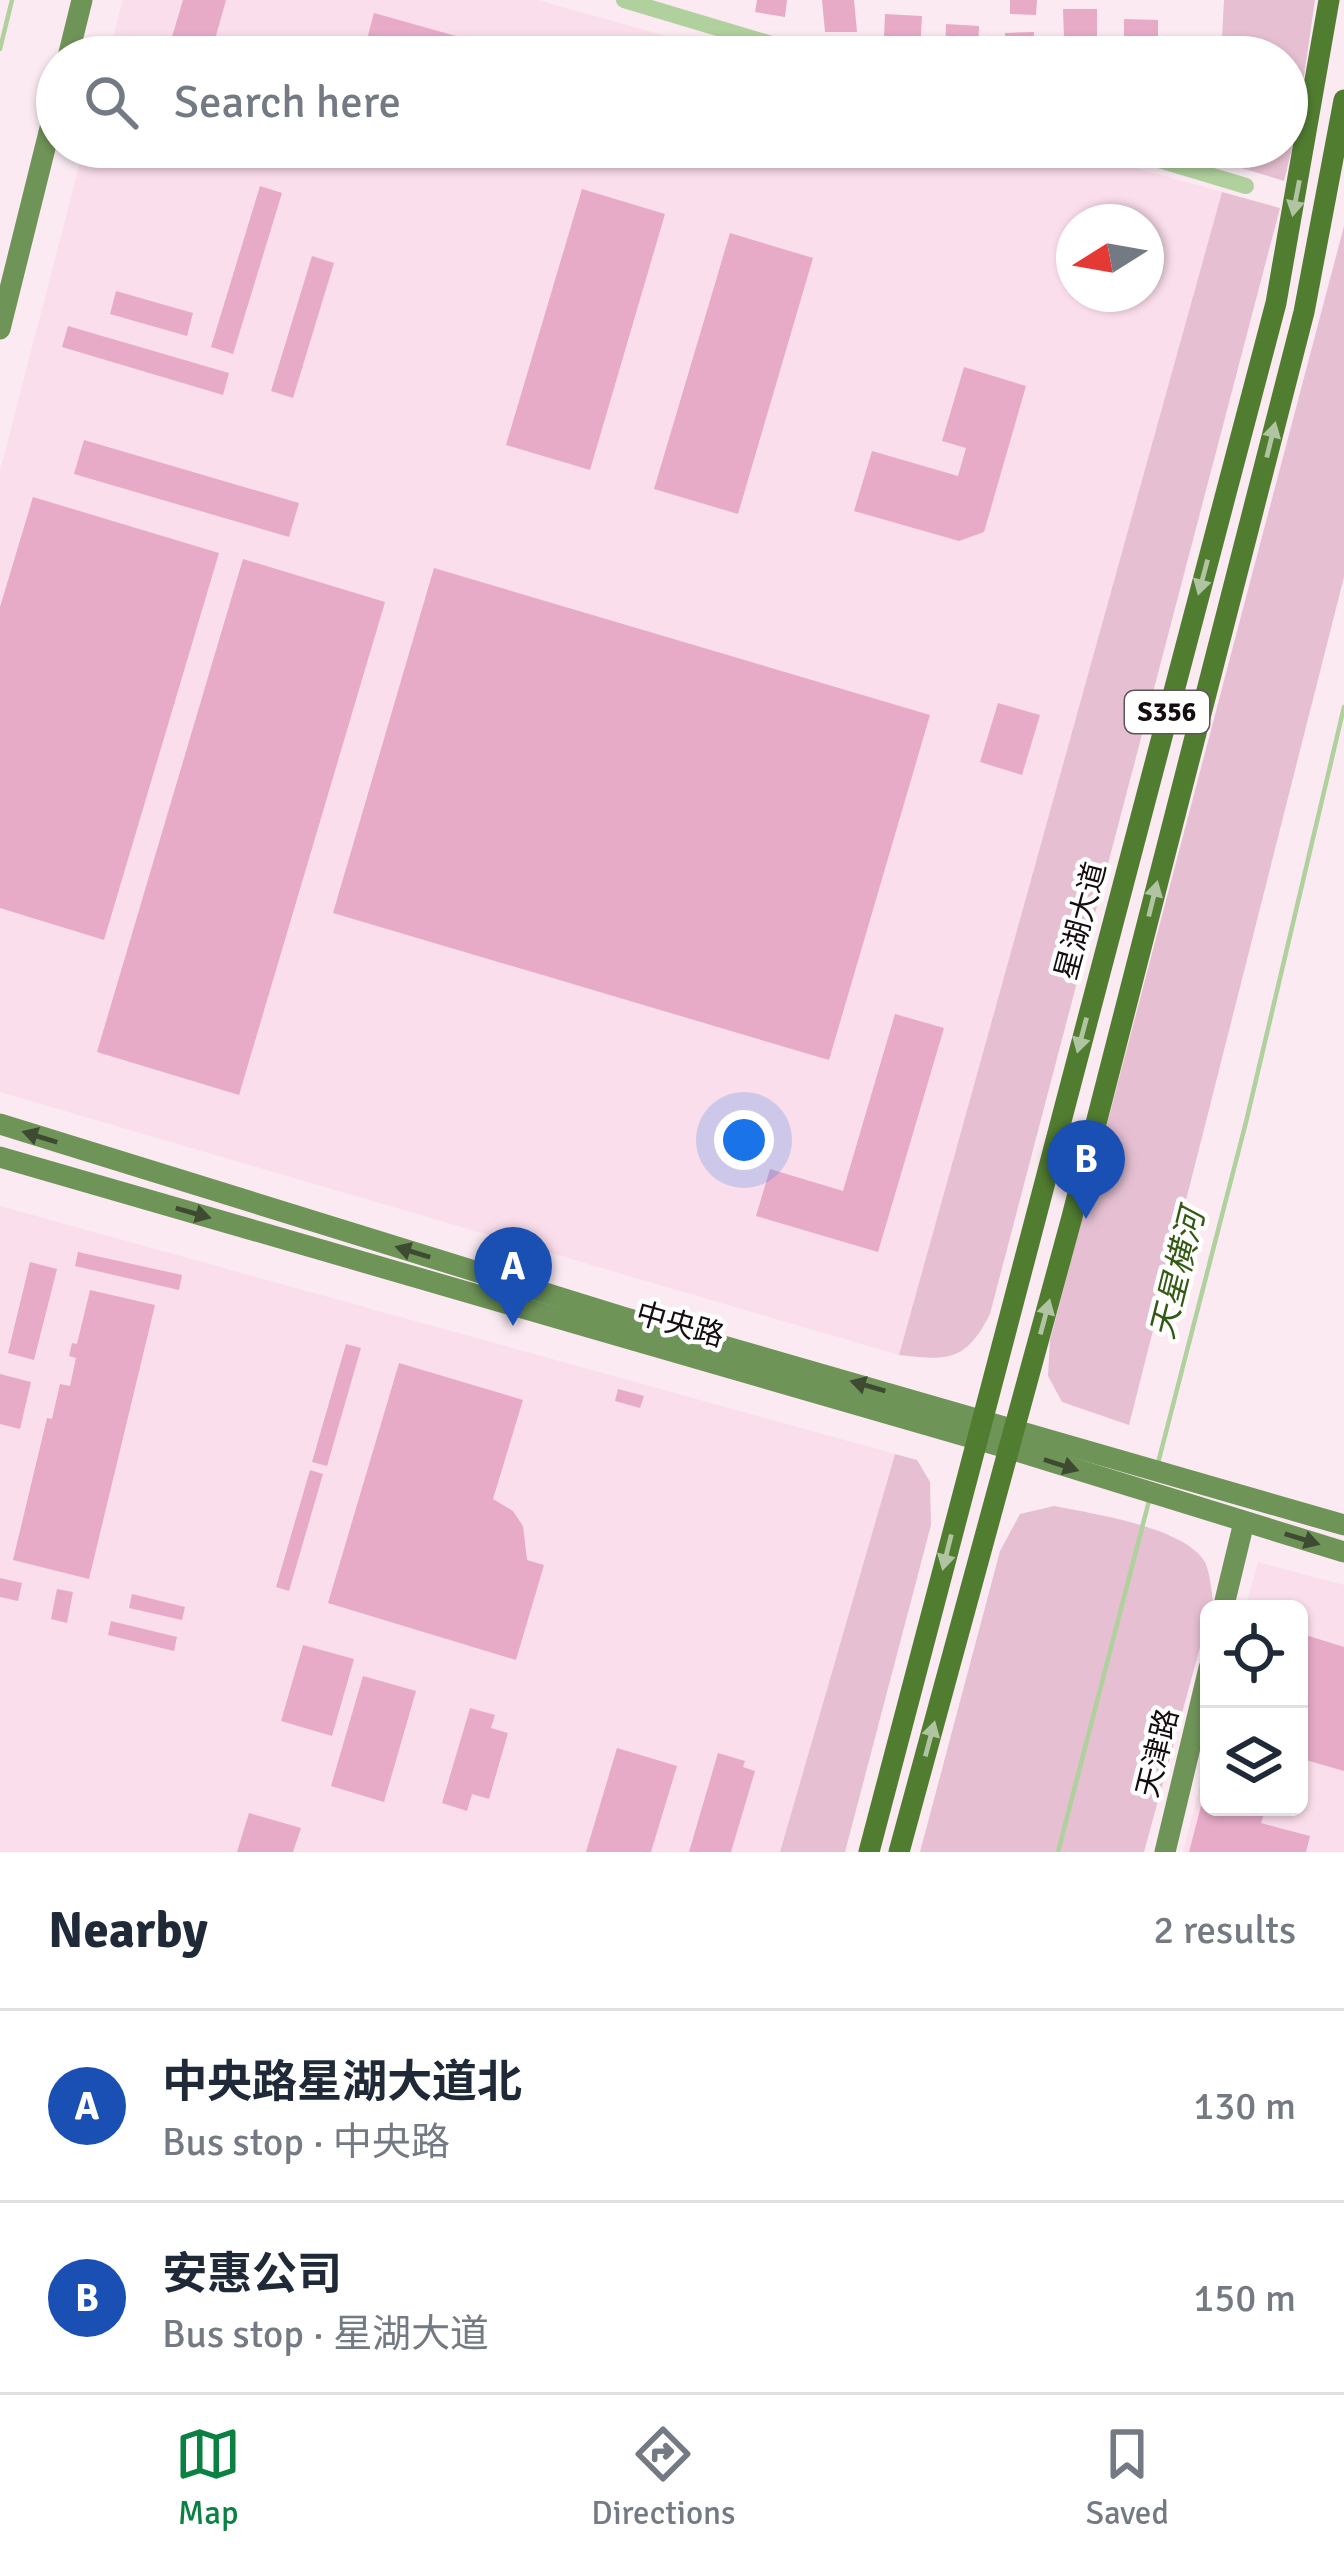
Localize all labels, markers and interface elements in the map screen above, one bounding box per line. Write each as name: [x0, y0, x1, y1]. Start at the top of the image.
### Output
search box: [36, 36, 1308, 168]
icon: search: [78, 69, 144, 135]
text: Search here: [174, 75, 401, 130]
one-way arrow: [1286, 180, 1305, 218]
north arrow: [1056, 204, 1164, 312]
one-way arrow: [1262, 421, 1281, 458]
one-way arrow: [1193, 559, 1212, 596]
road number: S356: [1125, 691, 1209, 733]
street label: 星湖大道: [1048, 858, 1114, 984]
one-way arrow: [1145, 880, 1164, 917]
one-way arrow: [1071, 1017, 1090, 1054]
your location: [714, 1110, 774, 1170]
pin: B: [1047, 1120, 1125, 1219]
one-way arrow: [22, 1127, 58, 1145]
water label: 天星横河: [1142, 1199, 1215, 1343]
one-way arrow: [175, 1205, 212, 1223]
pin: A: [474, 1227, 552, 1326]
one-way arrow: [394, 1242, 431, 1260]
street label: 中央路: [632, 1295, 728, 1355]
one-way arrow: [1037, 1298, 1056, 1335]
one-way arrow: [849, 1376, 885, 1394]
one-way arrow: [1043, 1456, 1080, 1475]
one-way arrow: [1284, 1531, 1320, 1549]
one-way arrow: [937, 1534, 956, 1571]
map controls: [1200, 1600, 1308, 1816]
button: locate: [1200, 1600, 1308, 1708]
street label: 天津路: [1129, 1705, 1187, 1801]
button: layers: [1200, 1708, 1308, 1816]
one-way arrow: [921, 1720, 940, 1757]
text: Nearby: [48, 1899, 208, 1962]
text: 2 results: [1153, 1906, 1296, 1954]
text: 中央路星湖大道北: [162, 2055, 522, 2110]
text: A: [75, 2082, 99, 2130]
text: 130 m: [1193, 2082, 1296, 2130]
text: Bus stop · 中央路: [162, 2118, 450, 2166]
text: 安惠公司: [162, 2247, 342, 2302]
text: B: [75, 2274, 99, 2322]
text: 150 m: [1193, 2274, 1296, 2322]
text: Bus stop · 星湖大道: [162, 2310, 489, 2358]
tab: Map: [175, 2421, 241, 2534]
tab: Directions: [591, 2421, 736, 2534]
tab: Saved: [1086, 2421, 1169, 2534]

